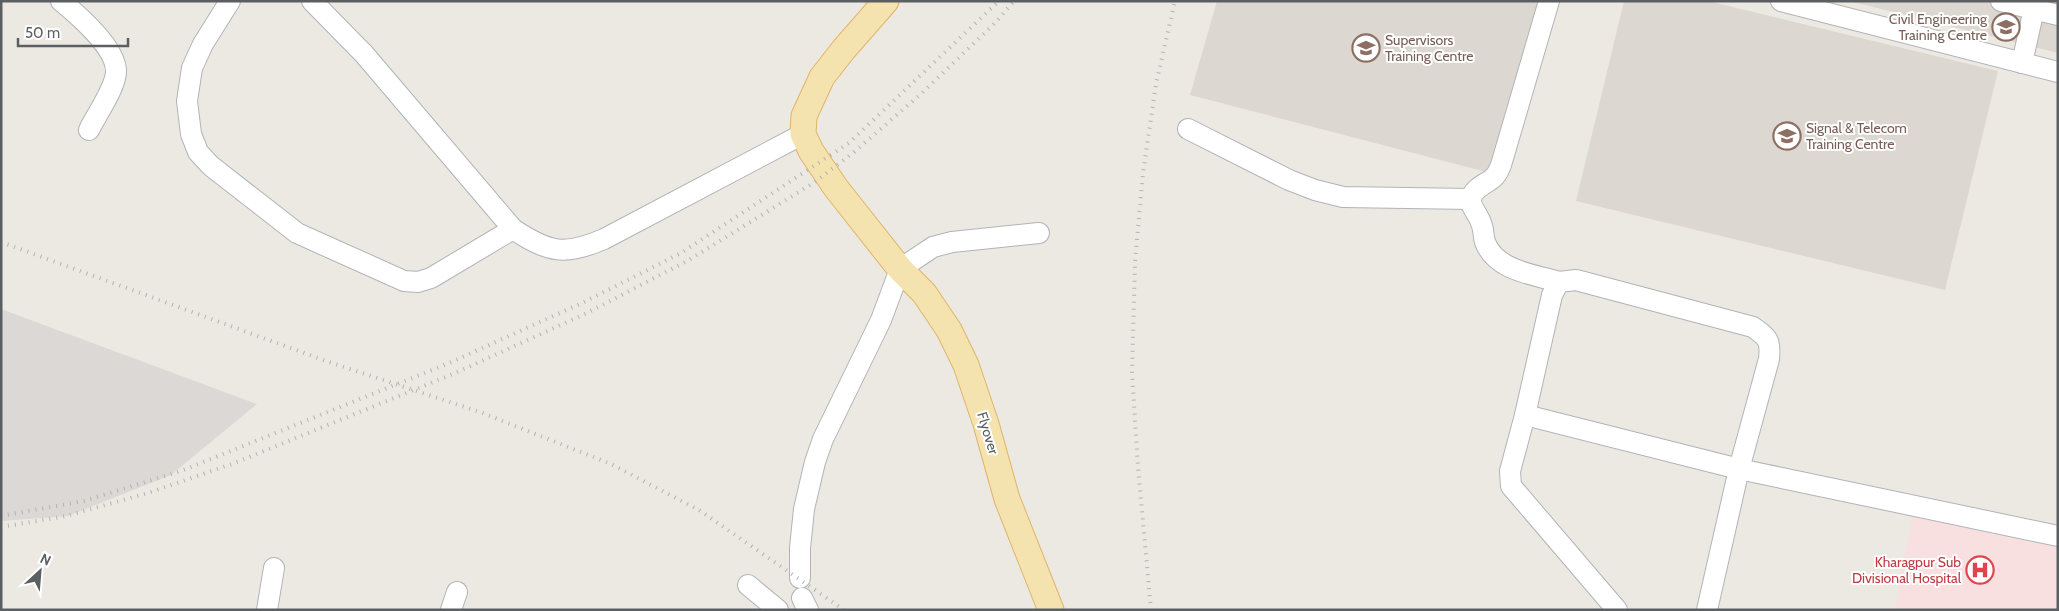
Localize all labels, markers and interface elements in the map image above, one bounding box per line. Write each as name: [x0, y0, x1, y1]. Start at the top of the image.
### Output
place label: Civil Engineering Training Centre: [1889, 10, 1988, 44]
school or university icon: Civil Engineering Training Centre: [1991, 12, 2021, 42]
scale bar: [18, 15, 128, 47]
text: 50 m: [25, 24, 60, 42]
place label: Supervisors Training Centre: [1385, 31, 1473, 65]
school or university icon: Supervisors Training Centre: [1351, 33, 1381, 63]
place label: Signal & Telecom Training Centre: [1806, 119, 1907, 153]
school or university icon: Signal & Telecom Training Centre: [1772, 121, 1802, 151]
street label: Flyover: [973, 410, 1003, 457]
north arrow: [15, 546, 65, 596]
text: N: [37, 549, 54, 570]
place label: Kharagpur Sub Divisional Hospital: [1852, 553, 1962, 587]
hospital icon: Kharagpur Sub Divisional Hospital: [1965, 555, 1995, 585]

